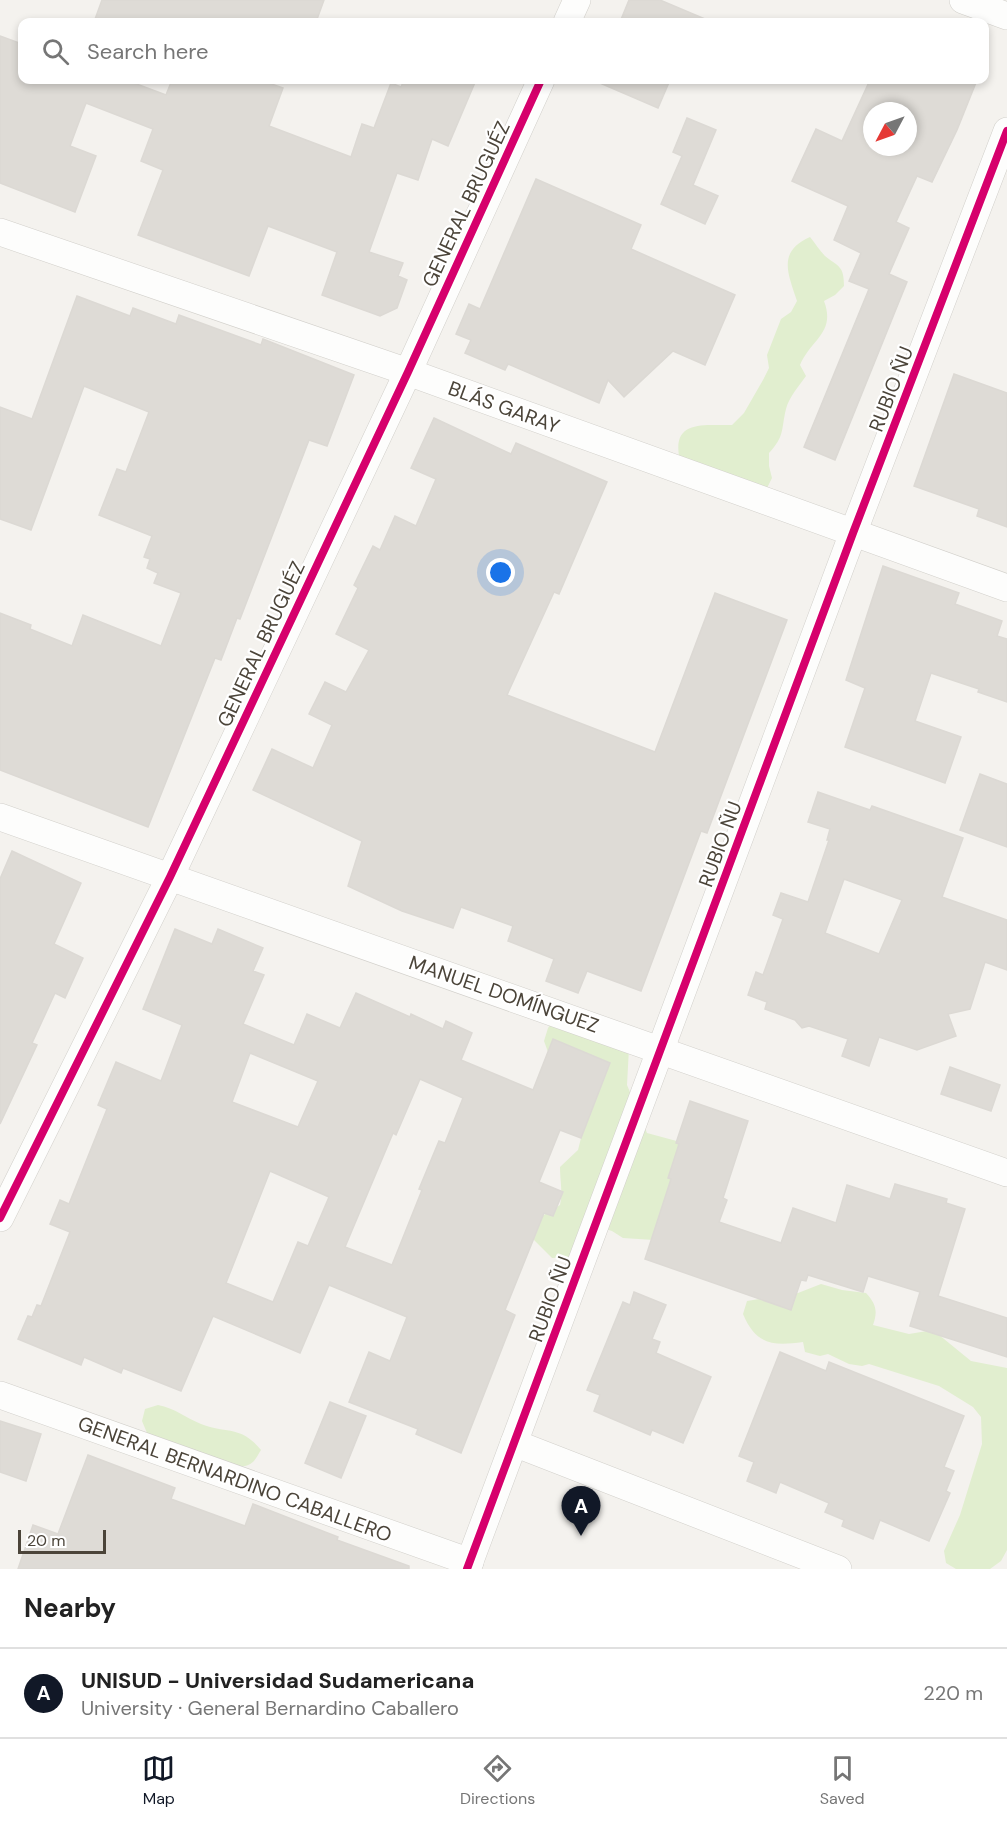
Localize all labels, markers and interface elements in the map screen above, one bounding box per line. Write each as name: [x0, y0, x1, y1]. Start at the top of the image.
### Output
search box: [18, 18, 989, 84]
icon: search: [39, 35, 72, 68]
text: Search here: [87, 37, 208, 66]
north arrow: [863, 102, 917, 156]
street label: GENERAL BRUGUÉZ: [416, 117, 516, 291]
street label: RUBIO ÑU: [863, 343, 919, 435]
street label: BLÁS GARAY: [445, 375, 564, 439]
street label: GENERAL BRUGUÉZ: [211, 557, 311, 731]
your location: [486, 558, 515, 587]
street label: RUBIO ÑU: [692, 798, 748, 890]
street label: MANUEL DOMÍNGUEZ: [406, 949, 602, 1039]
street label: RUBIO ÑU: [522, 1253, 578, 1345]
street label: GENERAL BERNARDINO CABALLERO: [75, 1410, 395, 1548]
pin: A: [562, 1486, 600, 1536]
scale bar: [18, 1527, 106, 1554]
text: 20 m: [27, 1530, 66, 1551]
text: Nearby: [24, 1591, 116, 1625]
text: UNISUD - Universidad Sudamericana: [81, 1666, 474, 1695]
text: A: [36, 1680, 51, 1706]
text: 220 m: [923, 1680, 983, 1706]
text: University · General Bernardino Caballero: [81, 1695, 459, 1721]
tab: Map: [142, 1752, 175, 1809]
tab: Directions: [460, 1752, 535, 1809]
tab: Saved: [820, 1752, 865, 1809]

